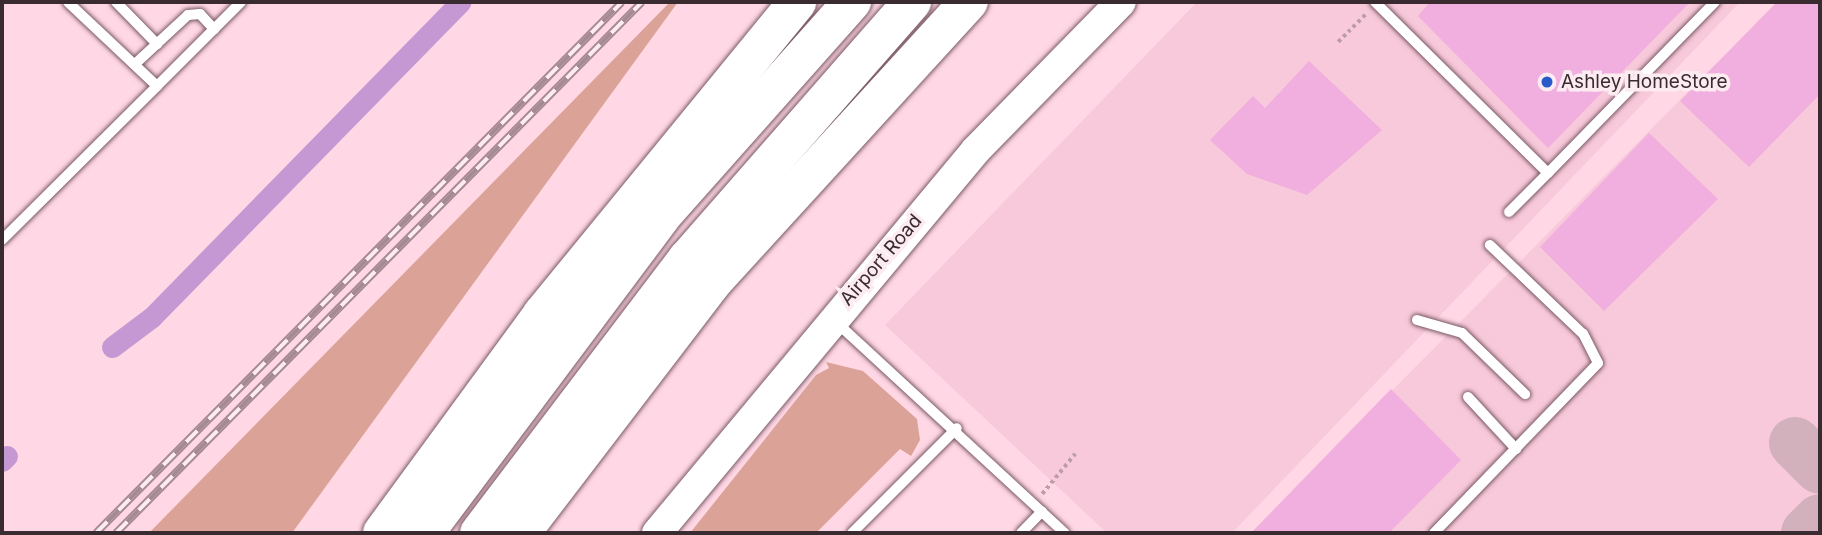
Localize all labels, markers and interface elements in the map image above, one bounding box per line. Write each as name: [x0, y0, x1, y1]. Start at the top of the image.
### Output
place label: Ashley HomeStore: [1561, 71, 1727, 93]
marker: Ashley HomeStore: [1539, 74, 1555, 90]
street label: Airport Road: [835, 210, 927, 310]

